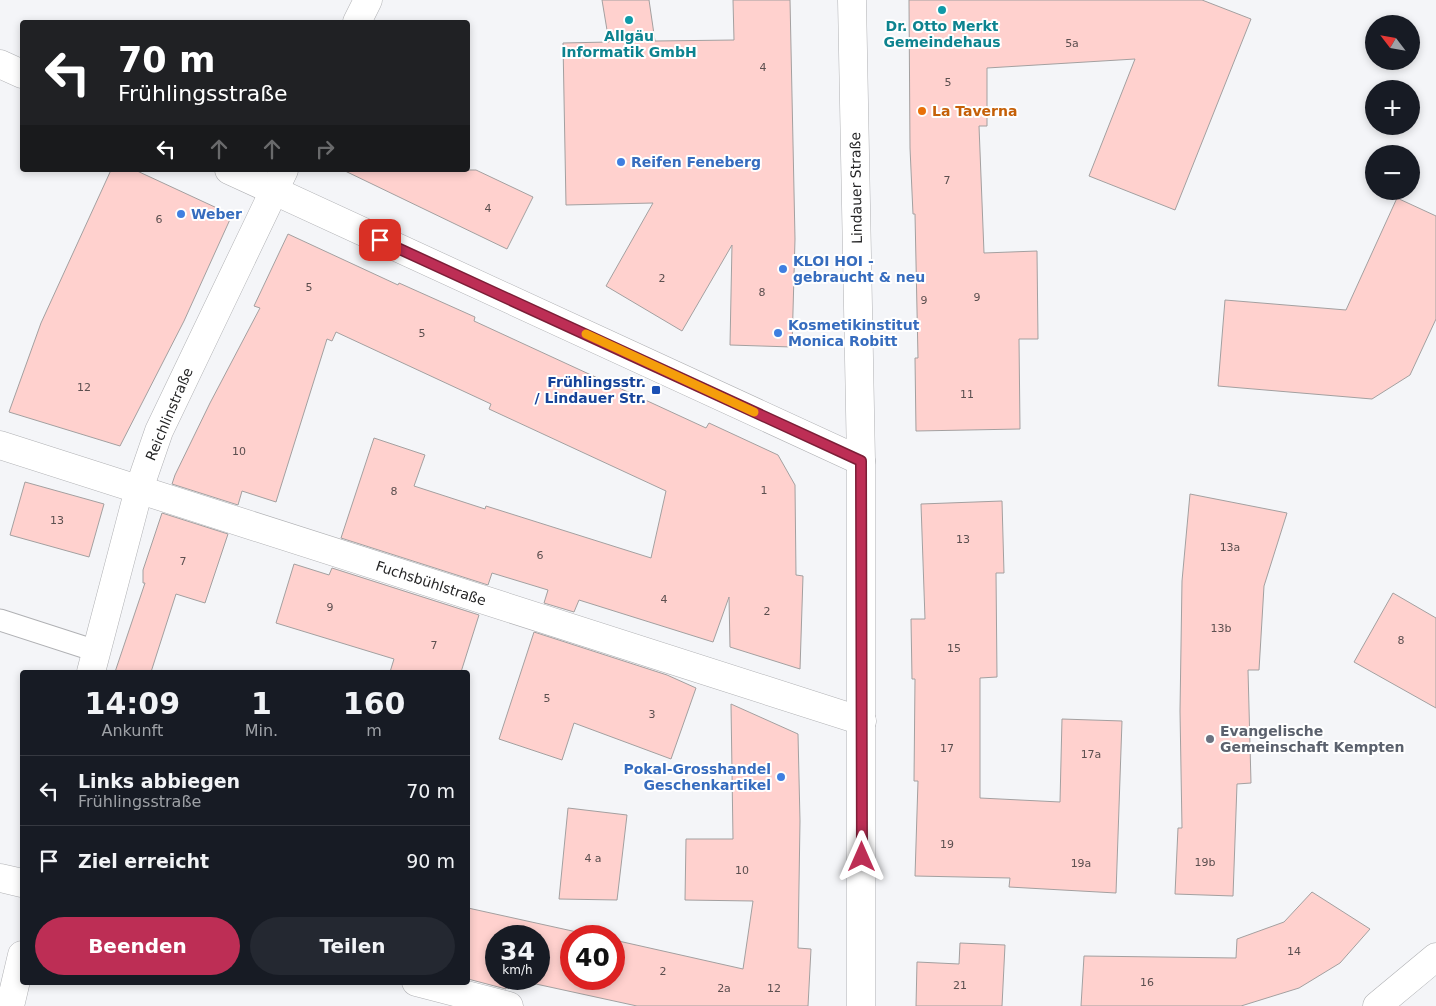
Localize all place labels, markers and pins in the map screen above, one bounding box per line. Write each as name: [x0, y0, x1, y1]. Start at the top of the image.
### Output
marker: Dr. Otto Merkt Gemeindehaus: [936, 4, 948, 16]
marker: Allgäu Informatik GmbH: [623, 14, 635, 26]
place label: Dr. Otto Merkt Gemeindehaus: [883, 18, 1001, 50]
place label: Allgäu Informatik GmbH: [561, 28, 697, 60]
place label: La Taverna: [932, 103, 1017, 119]
marker: La Taverna: [916, 105, 928, 117]
place label: Reifen Feneberg: [631, 154, 761, 170]
marker: Reifen Feneberg: [615, 156, 627, 168]
place label: Weber: [191, 206, 242, 222]
marker: Weber: [175, 208, 187, 220]
pin: [359, 219, 401, 261]
place label: KLOI HOI - gebraucht & neu: [793, 253, 925, 285]
marker: KLOI HOI - gebraucht & neu: [777, 263, 789, 275]
place label: Kosmetikinstitut Monica Robitt: [788, 317, 920, 349]
marker: Kosmetikinstitut Monica Robitt: [772, 327, 784, 339]
place label: Frühlingsstr. / Lindauer Str.: [535, 374, 646, 406]
marker: Frühlingsstr. / Lindauer Str.: [650, 384, 662, 396]
place label: Evangelische Gemeinschaft Kempten: [1220, 723, 1404, 755]
marker: Evangelische Gemeinschaft Kempten: [1204, 733, 1216, 745]
place label: Pokal-Grosshandel Geschenkartikel: [623, 761, 771, 793]
marker: Pokal-Grosshandel Geschenkartikel: [775, 771, 787, 783]

